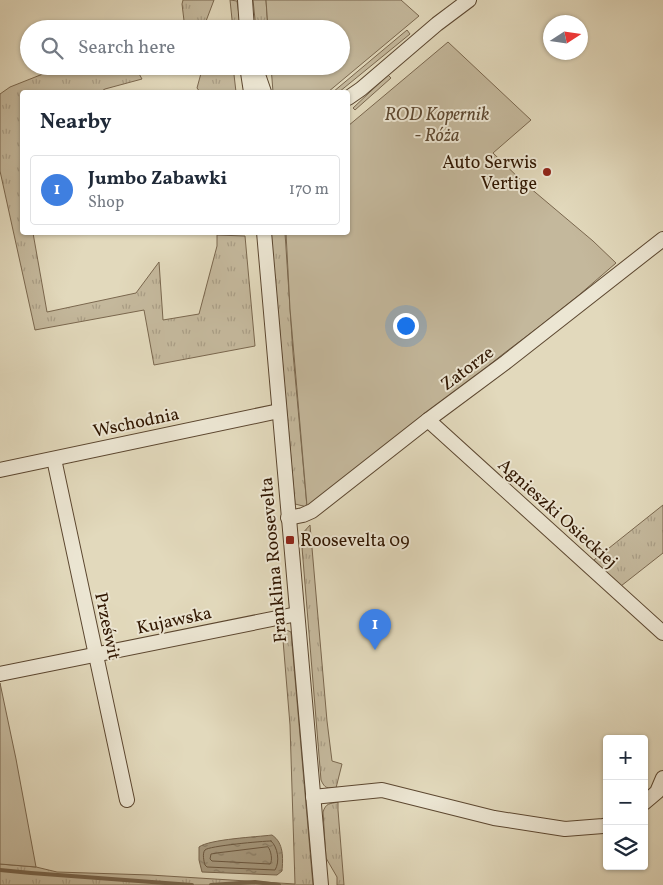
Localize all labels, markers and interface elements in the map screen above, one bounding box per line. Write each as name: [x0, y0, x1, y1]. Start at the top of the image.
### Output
north arrow: [543, 15, 588, 60]
search box: [20, 20, 350, 75]
icon: search: [38, 34, 66, 62]
text: Search here: [78, 35, 175, 61]
park label: ROD Kopernik - Róża: [385, 103, 489, 149]
text: Nearby: [40, 108, 111, 137]
place label: Auto Serwis Vertige: [442, 151, 537, 197]
text: Jumbo Zabawki: [88, 166, 227, 192]
marker: Auto Serwis Vertige: [541, 166, 553, 178]
text: 1: [54, 179, 60, 201]
text: 170 m: [289, 179, 329, 201]
text: Shop: [88, 192, 124, 214]
your location: [393, 313, 419, 339]
street label: Zatorze: [436, 341, 500, 397]
street label: Wschodnia: [91, 402, 182, 445]
street label: Agnieszki Osieckiej: [492, 454, 622, 575]
street label: Franklina Roosevelta: [255, 476, 294, 644]
place label: Roosevelta 09: [300, 529, 410, 554]
marker: Roosevelta 09: [284, 534, 296, 546]
street label: Prześwit: [87, 590, 126, 662]
street label: Kujawska: [134, 601, 214, 642]
pin: 1: [359, 609, 391, 650]
map controls: [603, 735, 648, 870]
button: +: [603, 735, 648, 780]
button: −: [603, 780, 648, 825]
button: layers: [603, 825, 648, 870]

